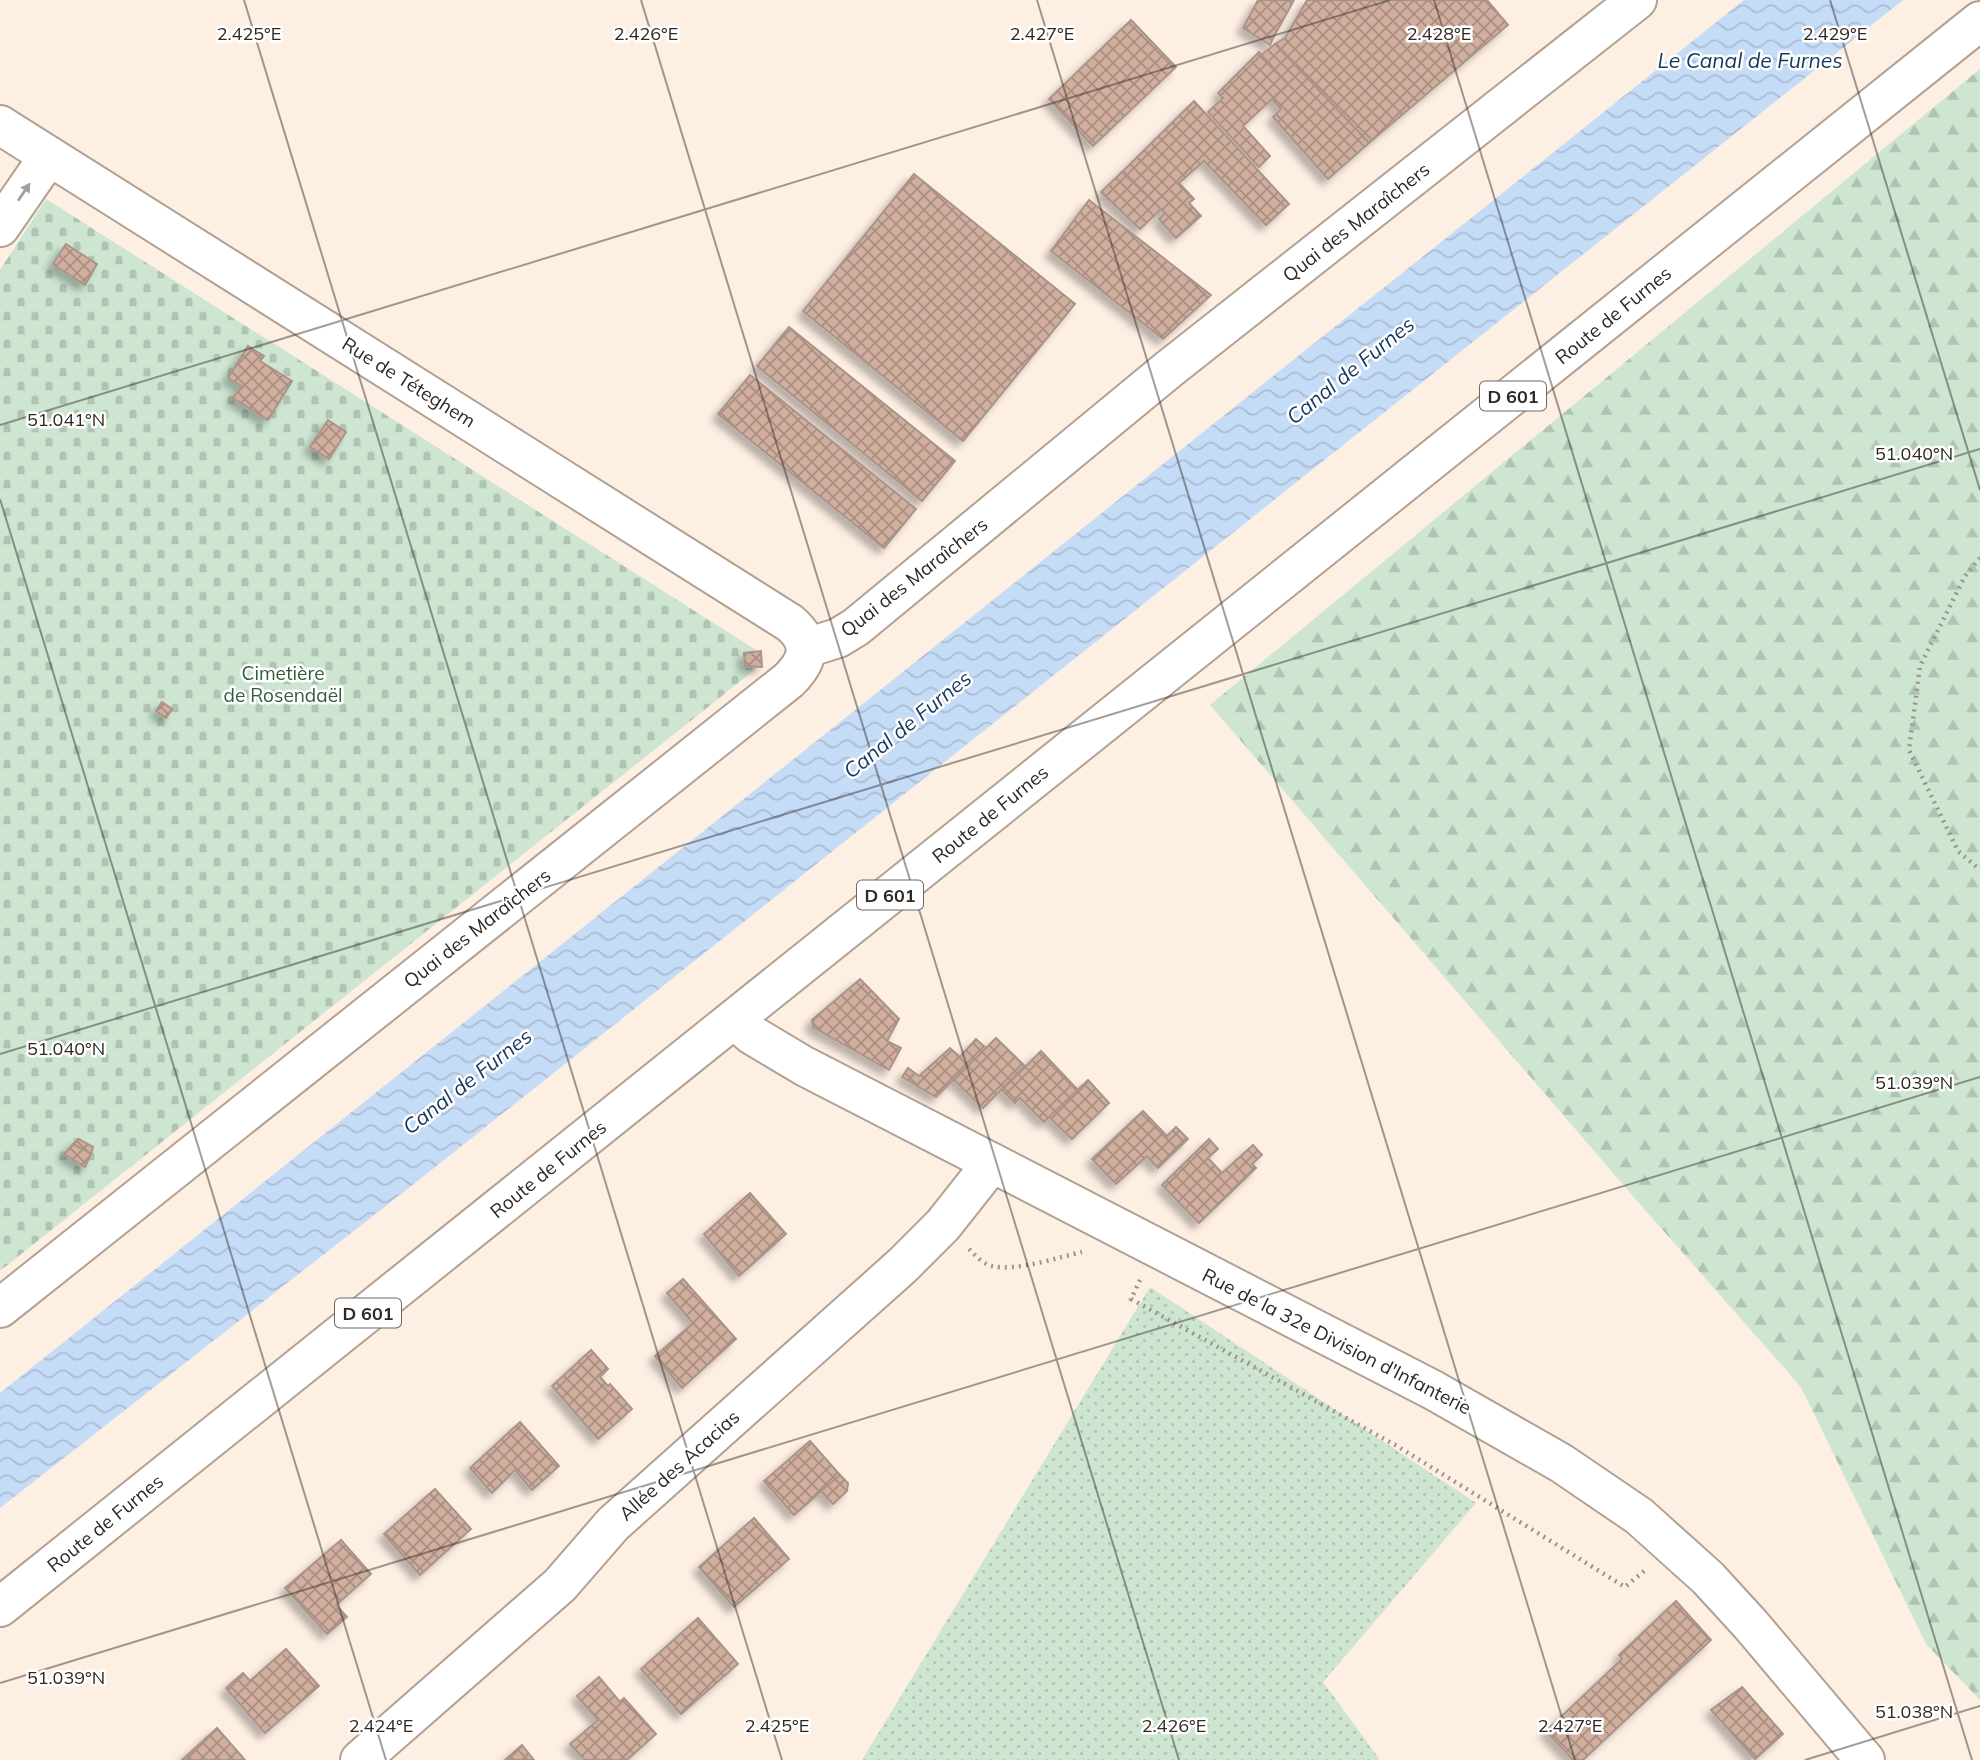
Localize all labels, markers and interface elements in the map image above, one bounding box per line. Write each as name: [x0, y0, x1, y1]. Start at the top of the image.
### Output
text: 2.425°E: [217, 22, 281, 45]
text: 2.426°E: [614, 22, 678, 45]
text: 2.427°E: [1010, 22, 1074, 45]
text: 2.428°E: [1407, 22, 1471, 45]
text: 2.429°E: [1803, 22, 1867, 45]
water label: Le Canal de Furnes: [1657, 47, 1843, 73]
street label: Quai des Maraîchers: [1278, 157, 1434, 287]
one-way arrow: [17, 183, 31, 201]
street label: Route de Furnes: [1550, 261, 1676, 369]
water label: Canal de Furnes: [1281, 311, 1419, 429]
street label: Rue de Téteghem: [338, 331, 480, 433]
road number: D 601: [1480, 382, 1546, 410]
text: 51.041°N: [27, 408, 105, 431]
text: 51.040°N: [1875, 442, 1953, 465]
street label: Quai des Maraîchers: [836, 512, 992, 642]
park label: Cimetière de Rosendaël: [223, 661, 343, 707]
water label: Canal de Furnes: [838, 665, 976, 783]
street label: Route de Furnes: [927, 760, 1053, 868]
street label: Quai des Maraîchers: [399, 863, 555, 993]
road number: D 601: [857, 880, 923, 910]
water label: Canal de Furnes: [397, 1022, 537, 1140]
text: 51.040°N: [27, 1037, 105, 1060]
text: 51.039°N: [1875, 1071, 1953, 1094]
street label: Route de Furnes: [485, 1115, 611, 1223]
street label: Rue de la 32e Division d'Infanterie: [1199, 1263, 1475, 1419]
road number: D 601: [335, 1298, 401, 1328]
street label: Allée des Acacias: [614, 1405, 744, 1525]
street label: Route de Furnes: [42, 1469, 168, 1577]
text: 51.039°N: [27, 1666, 105, 1689]
text: 51.038°N: [1875, 1700, 1953, 1723]
text: 2.424°E: [349, 1714, 413, 1737]
text: 2.425°E: [745, 1714, 809, 1737]
text: 2.426°E: [1142, 1714, 1206, 1737]
text: 2.427°E: [1538, 1714, 1602, 1737]

